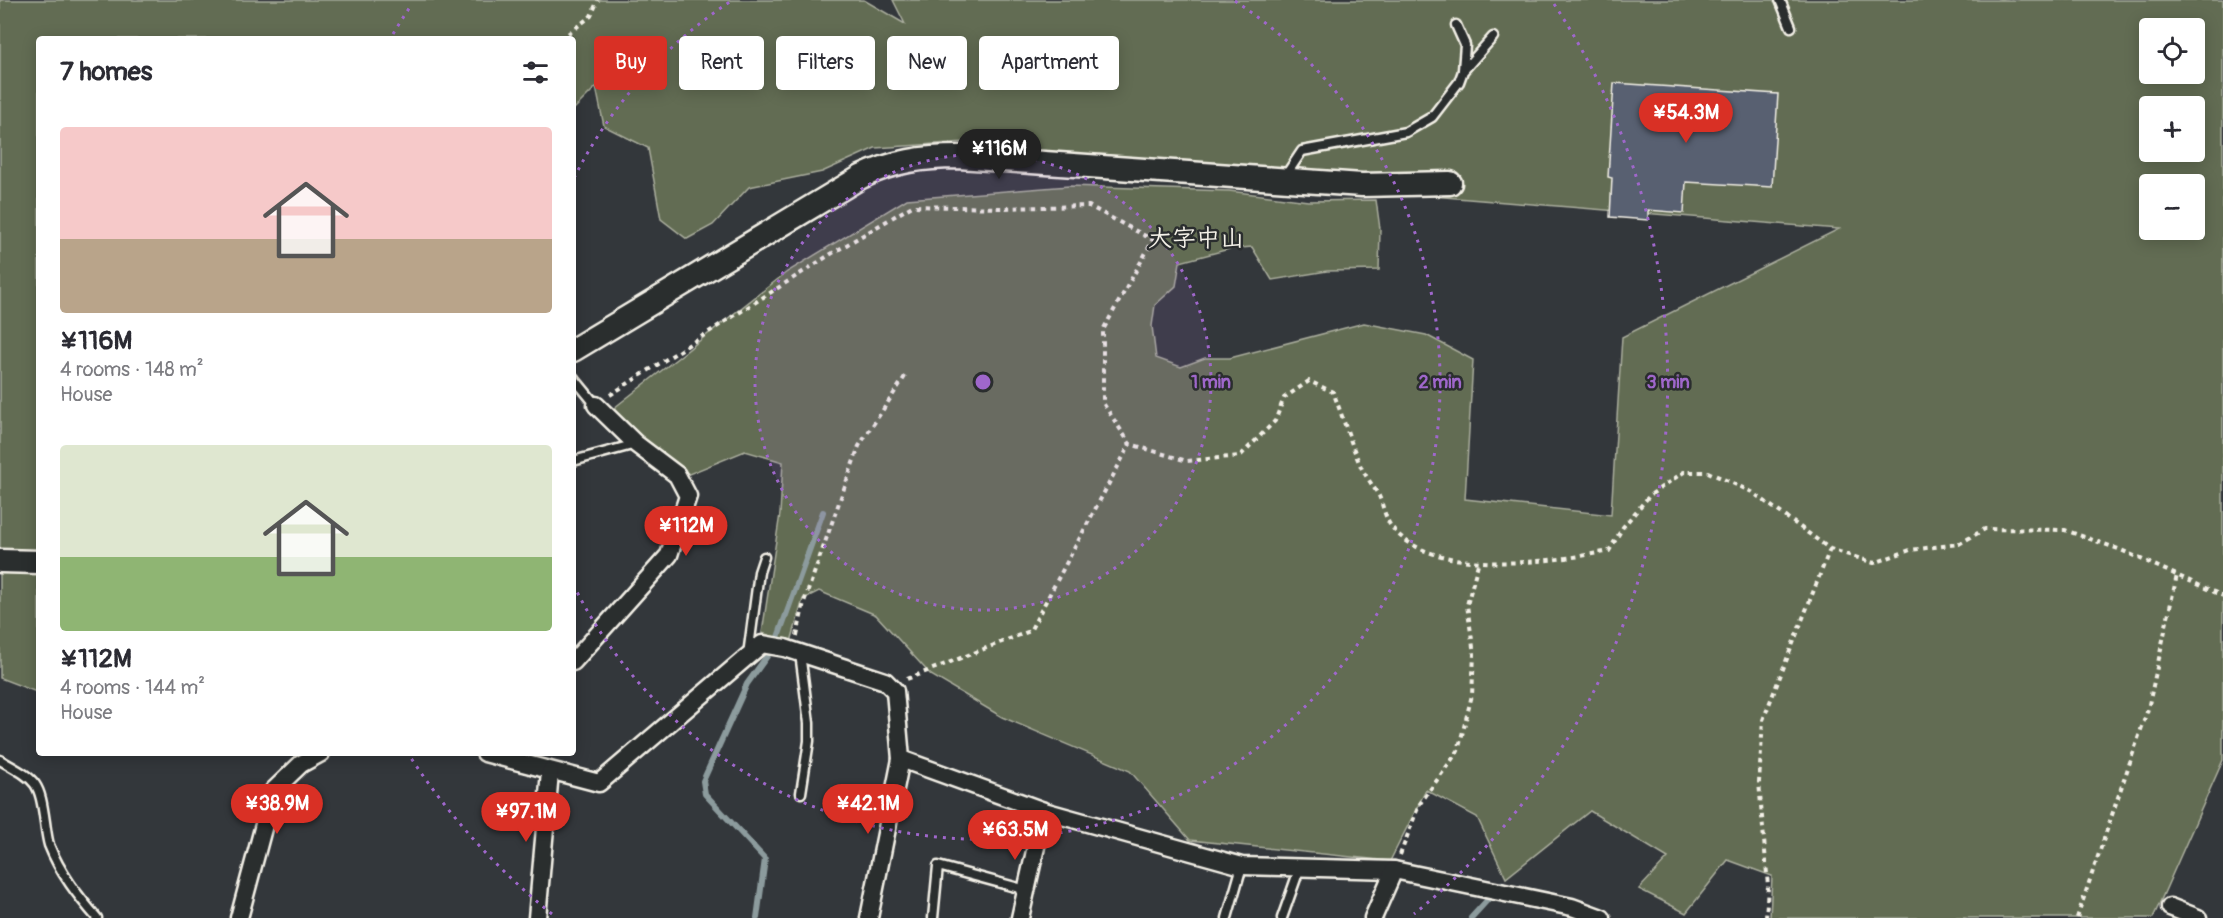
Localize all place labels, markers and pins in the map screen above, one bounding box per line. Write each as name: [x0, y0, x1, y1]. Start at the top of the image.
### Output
pin: ¥54.3M: [1637, 93, 1735, 144]
pin: ¥116M: [957, 129, 1041, 180]
centre of rings: [973, 372, 993, 392]
pin: ¥112M: [644, 506, 728, 557]
pin: ¥38.9M: [228, 784, 326, 835]
pin: ¥42.1M: [819, 784, 917, 835]
pin: ¥97.1M: [477, 792, 575, 843]
pin: ¥63.5M: [966, 810, 1064, 861]

